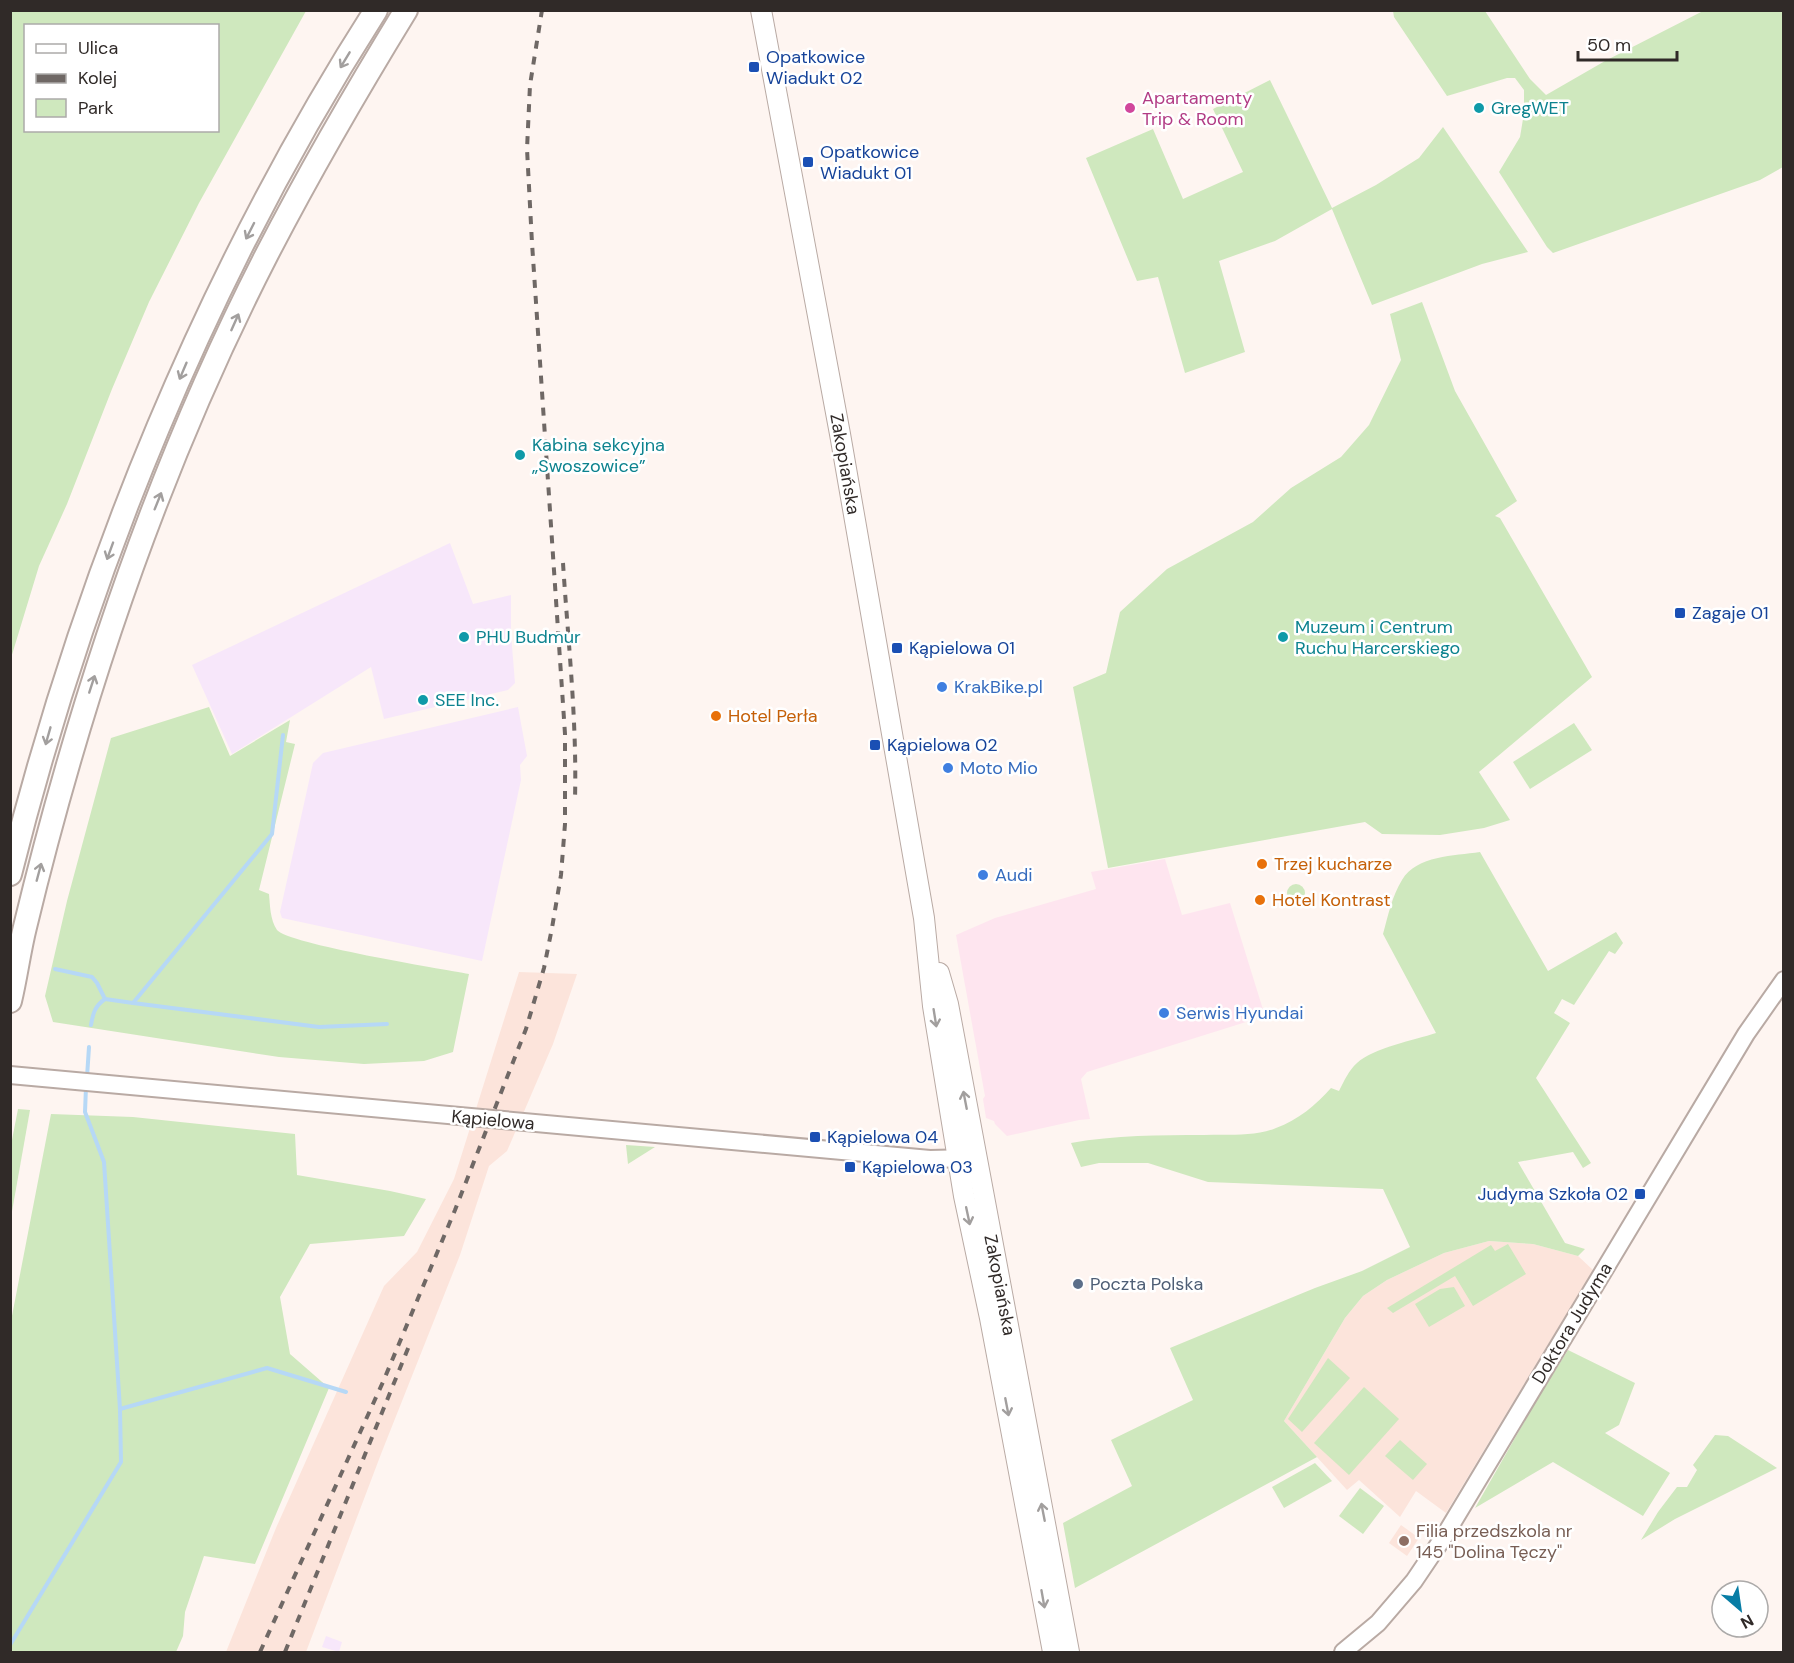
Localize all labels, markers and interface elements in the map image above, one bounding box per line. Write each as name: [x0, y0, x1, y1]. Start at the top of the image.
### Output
legend: [24, 24, 219, 132]
scale bar: [1578, 24, 1677, 62]
text: 50 m: [1587, 33, 1631, 57]
text: Ulica: [78, 36, 118, 60]
place label: Opatkowice Wiadukt 02: [766, 45, 865, 90]
one-way arrow: [339, 51, 351, 68]
marker: Opatkowice Wiadukt 02: [747, 60, 761, 74]
text: Kolej: [78, 66, 117, 90]
place label: Apartamenty Trip & Room: [1142, 86, 1252, 131]
text: Park: [78, 96, 114, 120]
place label: GregWET: [1491, 96, 1569, 120]
marker: Apartamenty Trip & Room: [1123, 101, 1137, 115]
marker: GregWET: [1472, 101, 1486, 115]
place label: Opatkowice Wiadukt 01: [820, 140, 919, 185]
marker: Opatkowice Wiadukt 01: [801, 155, 815, 169]
one-way arrow: [244, 221, 255, 239]
one-way arrow: [229, 313, 241, 331]
one-way arrow: [177, 361, 188, 379]
street label: Zakopiańska: [824, 412, 866, 516]
place label: Kabina sekcyjna „Swoszowice”: [532, 433, 665, 478]
marker: Kabina sekcyjna „Swoszowice”: [513, 448, 527, 462]
one-way arrow: [153, 492, 164, 510]
one-way arrow: [103, 542, 114, 560]
place label: Zagaje 01: [1692, 601, 1769, 625]
marker: Zagaje 01: [1673, 606, 1687, 620]
place label: Muzeum i Centrum Ruchu Harcerskiego: [1295, 615, 1460, 660]
place label: PHU Budmur: [476, 625, 581, 649]
marker: PHU Budmur: [457, 630, 471, 644]
marker: Muzeum i Centrum Ruchu Harcerskiego: [1276, 630, 1290, 644]
place label: Kąpielowa 01: [909, 636, 1015, 660]
marker: Kąpielowa 01: [890, 641, 904, 655]
one-way arrow: [87, 675, 98, 694]
place label: KrakBike.pl: [954, 675, 1043, 699]
marker: KrakBike.pl: [935, 680, 949, 694]
place label: SEE Inc.: [435, 688, 499, 712]
marker: SEE Inc.: [416, 693, 430, 707]
place label: Hotel Perła: [728, 704, 818, 728]
marker: Hotel Perła: [709, 709, 723, 723]
one-way arrow: [42, 726, 53, 745]
place label: Kąpielowa 02: [887, 733, 998, 757]
marker: Kąpielowa 02: [868, 738, 882, 752]
place label: Moto Mio: [960, 756, 1038, 780]
marker: Moto Mio: [941, 761, 955, 775]
place label: Trzej kucharze: [1274, 852, 1392, 876]
marker: Trzej kucharze: [1255, 857, 1269, 871]
one-way arrow: [34, 863, 46, 882]
place label: Audi: [995, 863, 1033, 887]
marker: Audi: [976, 868, 990, 882]
place label: Hotel Kontrast: [1272, 888, 1391, 912]
marker: Hotel Kontrast: [1253, 893, 1267, 907]
place label: Serwis Hyundai: [1176, 1001, 1304, 1025]
marker: Serwis Hyundai: [1157, 1006, 1171, 1020]
one-way arrow: [929, 1008, 940, 1027]
one-way arrow: [960, 1091, 971, 1110]
street label: Kąpielowa: [450, 1104, 536, 1136]
place label: Kąpielowa 04: [827, 1125, 938, 1149]
marker: Kąpielowa 04: [808, 1130, 822, 1144]
place label: Kąpielowa 03: [862, 1155, 973, 1179]
marker: Kąpielowa 03: [843, 1160, 857, 1174]
place label: Judyma Szkoła 02: [1477, 1182, 1628, 1206]
marker: Judyma Szkoła 02: [1633, 1187, 1647, 1201]
one-way arrow: [963, 1206, 974, 1226]
street label: Zakopiańska: [978, 1233, 1022, 1337]
street label: Doktora Judyma: [1526, 1258, 1618, 1388]
place label: Poczta Polska: [1090, 1272, 1203, 1296]
marker: Poczta Polska: [1071, 1277, 1085, 1291]
one-way arrow: [1002, 1397, 1013, 1417]
one-way arrow: [1037, 1503, 1048, 1523]
place label: Filia przedszkola nr 145 "Dolina Tęczy": [1416, 1519, 1573, 1564]
marker: Filia przedszkola nr 145 "Dolina Tęczy": [1397, 1534, 1411, 1548]
north arrow: [1710, 1579, 1770, 1639]
one-way arrow: [1038, 1589, 1049, 1608]
text: N: [1737, 1610, 1757, 1634]

